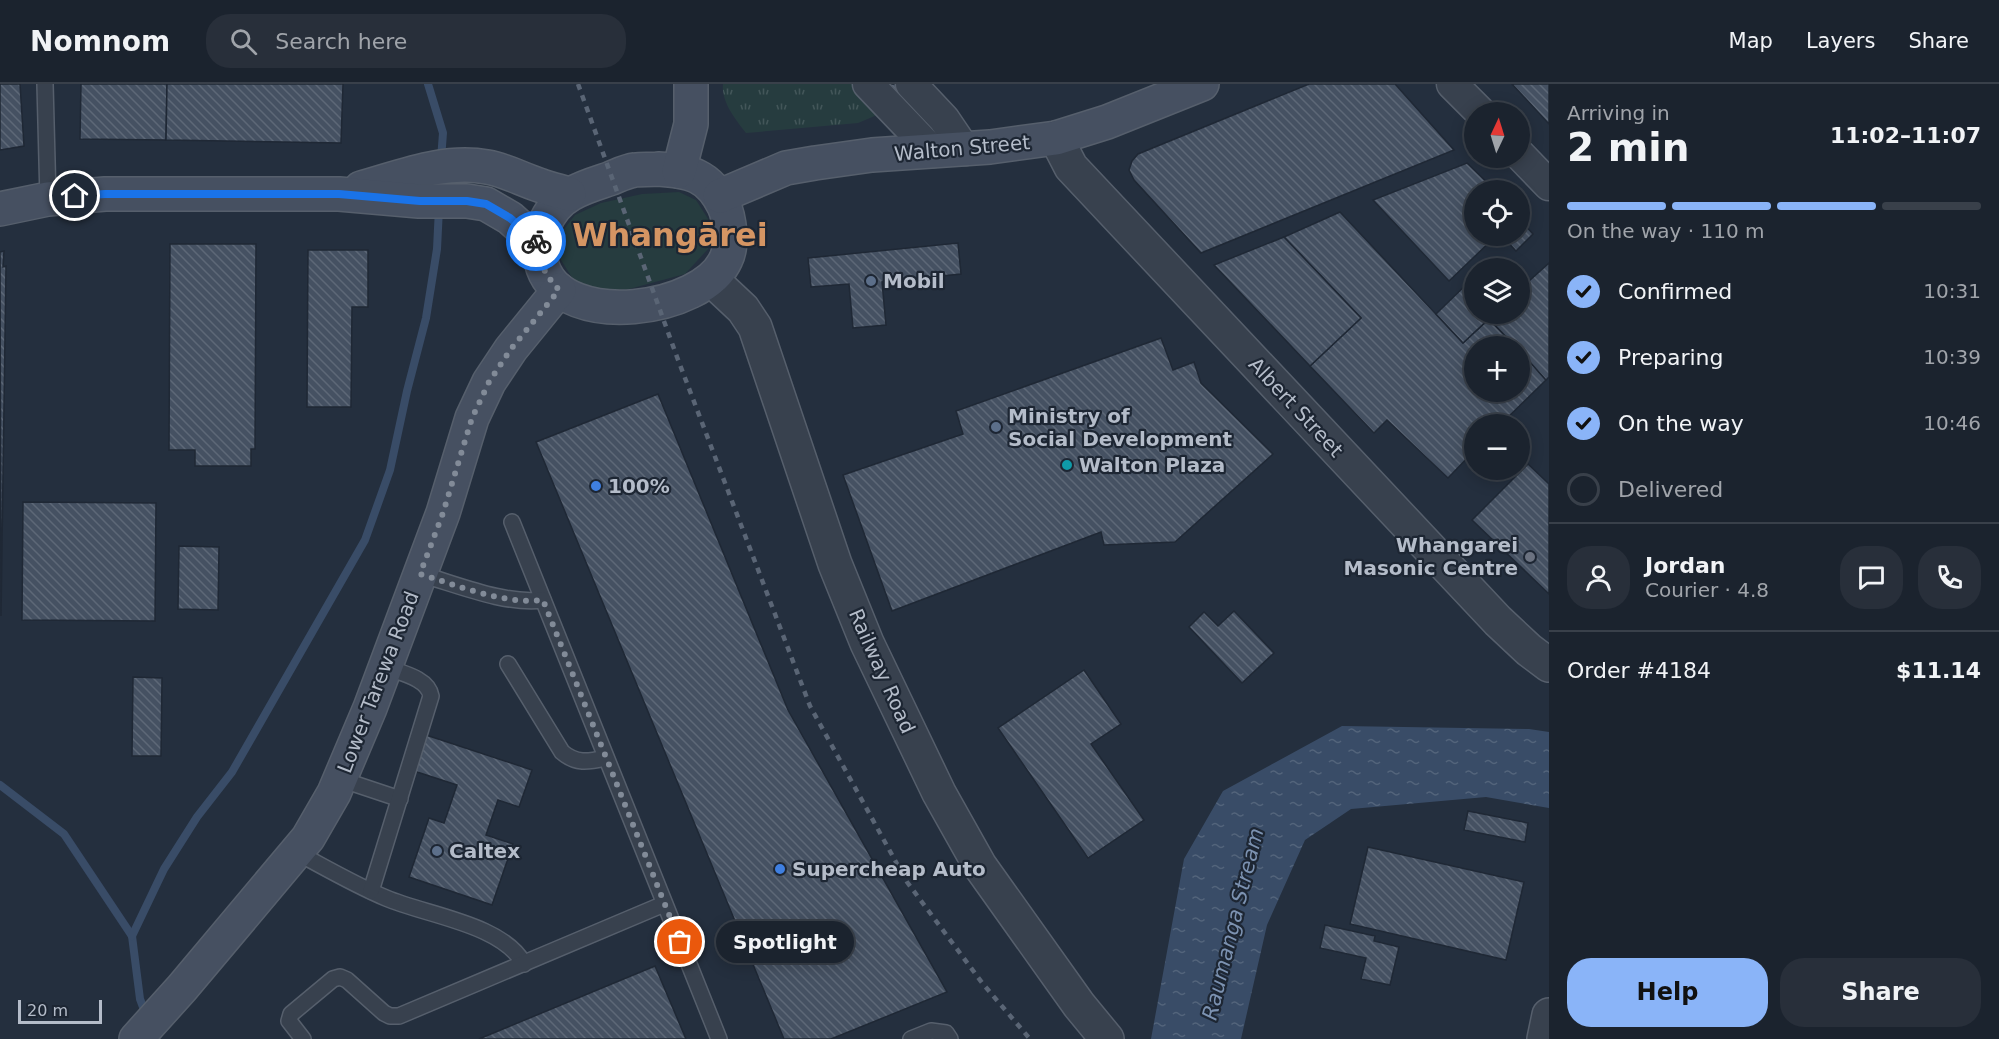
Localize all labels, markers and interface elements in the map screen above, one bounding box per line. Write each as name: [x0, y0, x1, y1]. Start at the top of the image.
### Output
search box: [206, 14, 626, 68]
text: Nomnom: [30, 25, 170, 58]
icon: search: [227, 25, 260, 58]
text: Search here: [275, 29, 407, 54]
text: Map: [1729, 29, 1773, 53]
text: Layers: [1806, 29, 1875, 53]
text: Share: [1908, 29, 1969, 53]
text: Arriving in: [1567, 101, 1670, 125]
north arrow: [1464, 102, 1530, 168]
map controls: [1464, 102, 1530, 480]
text: 11:02–11:07: [1830, 123, 1981, 148]
text: 2 min: [1567, 125, 1689, 170]
street label: Walton Street: [893, 130, 1031, 166]
pin: [49, 170, 100, 221]
icon: home: [58, 179, 91, 212]
button: locate: [1464, 180, 1530, 246]
courier: [506, 211, 566, 271]
district label: Whangārei: [572, 216, 768, 254]
text: On the way · 110 m: [1567, 219, 1765, 243]
icon: bike: [520, 225, 553, 258]
button: layers: [1464, 258, 1530, 324]
place label: Mobil: [883, 269, 945, 293]
marker: Mobil: [864, 274, 878, 288]
icon: check: [1567, 275, 1600, 308]
text: Confirmed: [1618, 279, 1732, 304]
text: 10:31: [1923, 279, 1981, 303]
button: +: [1464, 336, 1530, 402]
icon: check: [1567, 341, 1600, 374]
text: Preparing: [1618, 345, 1724, 370]
text: 10:39: [1923, 345, 1981, 369]
street label: Albert Street: [1244, 352, 1348, 462]
place label: Ministry of Social Development: [1008, 404, 1232, 451]
icon: check: [1567, 407, 1600, 440]
text: On the way: [1618, 411, 1744, 436]
text: 10:46: [1923, 411, 1981, 435]
button: −: [1464, 414, 1530, 480]
marker: Ministry of Social Development: [989, 420, 1003, 434]
place label: Walton Plaza: [1079, 453, 1225, 477]
marker: Walton Plaza: [1060, 458, 1074, 472]
place label: 100%: [608, 474, 670, 498]
text: Delivered: [1618, 477, 1723, 502]
marker: 100%: [589, 479, 603, 493]
place label: Whangarei Masonic Centre: [1344, 533, 1518, 580]
button: person: [1567, 546, 1630, 609]
button: chat: [1840, 546, 1903, 609]
button: phone: [1918, 546, 1981, 609]
marker: Whangarei Masonic Centre: [1523, 550, 1537, 564]
text: Jordan: [1645, 553, 1725, 578]
text: Courier · 4.8: [1645, 578, 1769, 602]
street label: Lower Tarewa Road: [332, 588, 424, 776]
street label: Railway Road: [844, 605, 920, 737]
text: Order #4184: [1567, 658, 1711, 683]
text: $11.14: [1896, 658, 1981, 683]
water label: Raumanga Stream: [1198, 826, 1268, 1022]
place label: Caltex: [449, 839, 520, 863]
marker: Caltex: [430, 844, 444, 858]
place label: Supercheap Auto: [792, 857, 986, 881]
marker: Supercheap Auto: [773, 862, 787, 876]
pin: [654, 916, 705, 967]
callout: Spotlight: [716, 921, 854, 963]
icon: bag: [663, 925, 696, 958]
text: Spotlight: [733, 930, 837, 954]
button: Help: [1567, 958, 1768, 1027]
button: Share: [1780, 958, 1981, 1027]
scale bar: [18, 997, 102, 1024]
text: 20 m: [27, 1001, 68, 1020]

